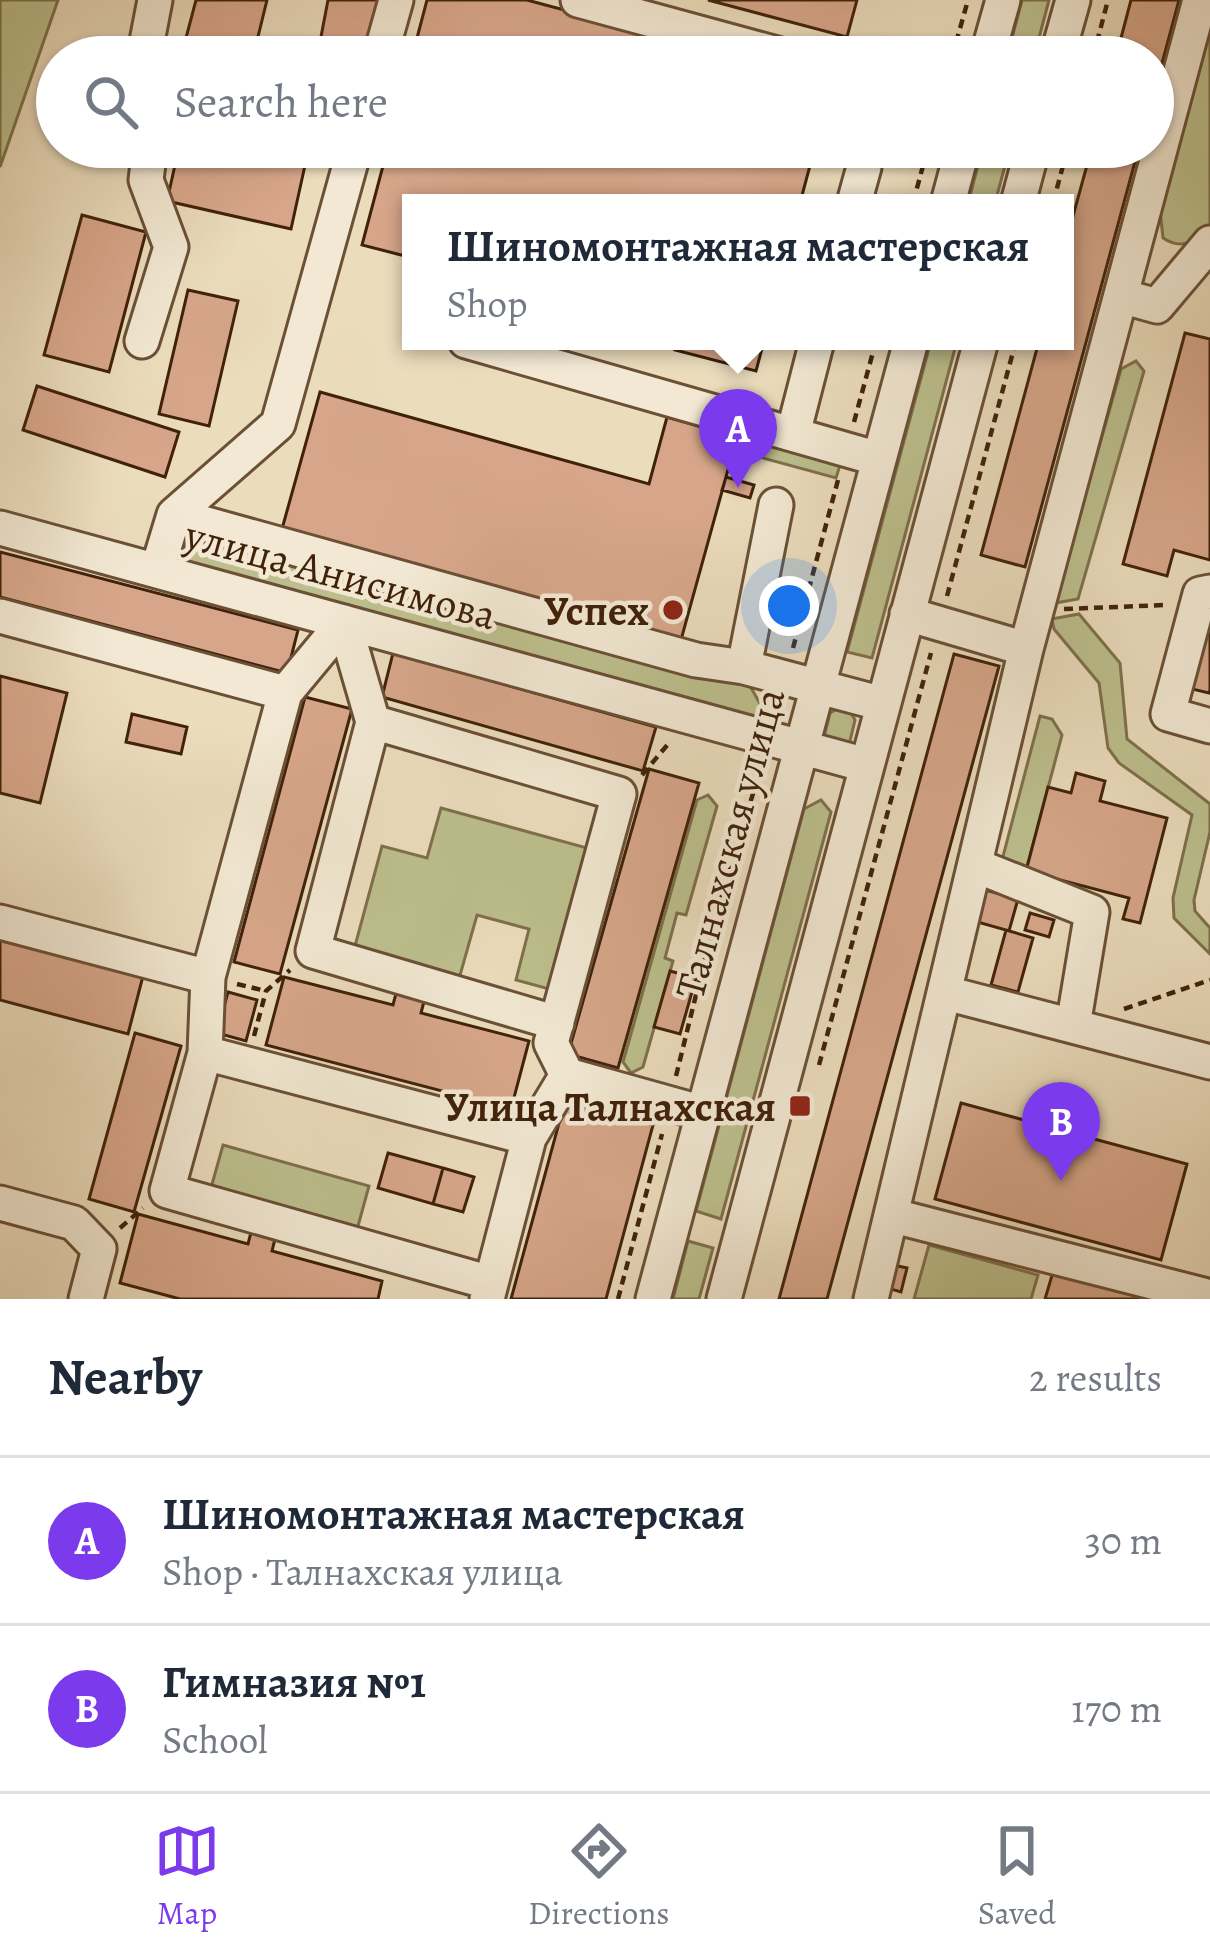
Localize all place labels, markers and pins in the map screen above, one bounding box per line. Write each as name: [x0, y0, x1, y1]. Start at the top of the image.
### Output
pin: A: [699, 389, 777, 488]
place label: Успех: [544, 582, 649, 639]
marker: Успех: [660, 597, 686, 623]
place label: Улица Талнахская: [444, 1078, 776, 1135]
pin: B: [1022, 1082, 1100, 1181]
marker: Улица Талнахская: [787, 1093, 813, 1119]

